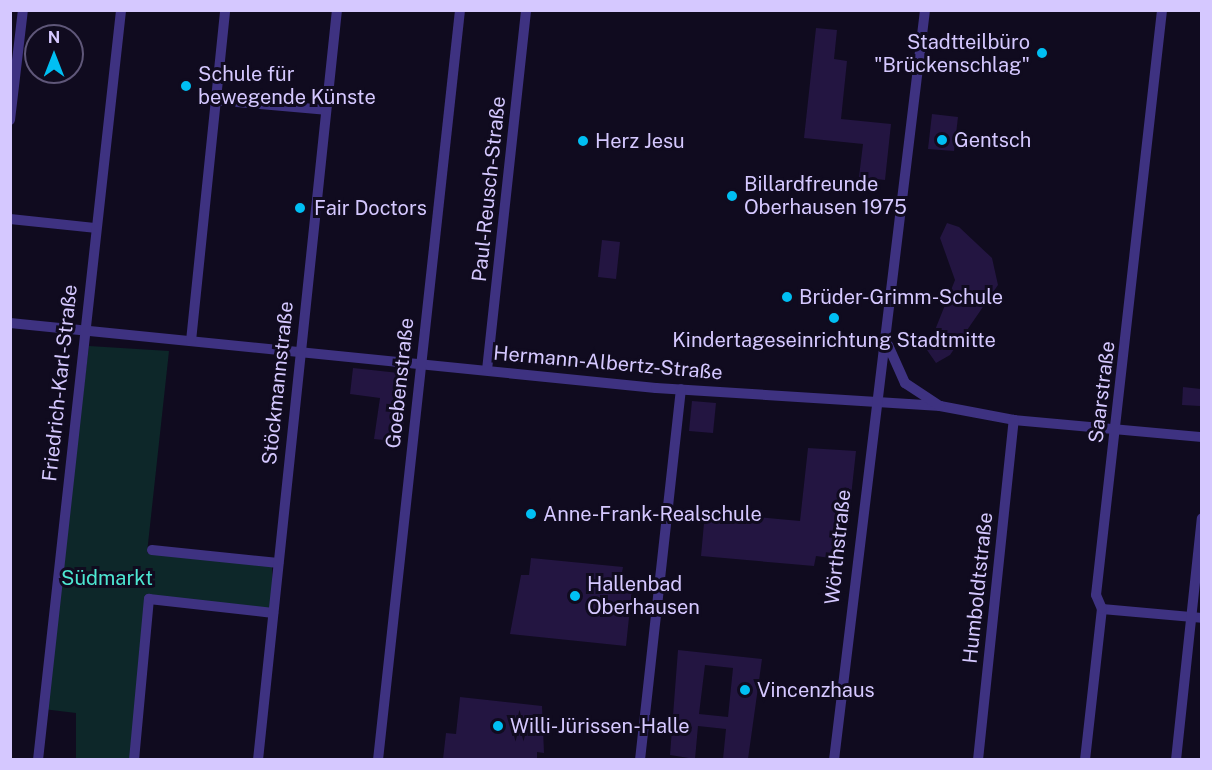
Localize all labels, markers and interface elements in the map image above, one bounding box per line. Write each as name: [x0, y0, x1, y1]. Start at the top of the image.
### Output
north arrow: [24, 24, 84, 84]
text: N: [48, 28, 60, 47]
place label: Stadtteilbüro "Brückenschlag": [874, 30, 1030, 77]
marker: Stadtteilbüro "Brückenschlag": [1035, 46, 1049, 60]
place label: Schule für bewegende Künste: [198, 62, 376, 109]
marker: Schule für bewegende Künste: [179, 79, 193, 93]
street label: Paul-Reusch-Straße: [467, 95, 511, 283]
place label: Gentsch: [954, 128, 1031, 152]
place label: Herz Jesu: [595, 129, 685, 153]
marker: Gentsch: [935, 133, 949, 147]
marker: Herz Jesu: [576, 134, 590, 148]
place label: Billardfreunde Oberhausen 1975: [744, 172, 907, 219]
marker: Billardfreunde Oberhausen 1975: [725, 189, 739, 203]
place label: Fair Doctors: [314, 196, 427, 220]
marker: Fair Doctors: [291, 199, 309, 217]
street label: Friedrich-Karl-Straße: [38, 283, 82, 483]
place label: Brüder-Grimm-Schule: [799, 285, 1003, 309]
marker: Brüder-Grimm-Schule: [780, 290, 794, 304]
street label: Stöckmannstraße: [257, 300, 299, 466]
marker: Kindertageseinrichtung Stadtmitte: [827, 311, 841, 325]
street label: Goebenstraße: [381, 316, 419, 450]
place label: Kindertageseinrichtung Stadtmitte: [672, 328, 996, 352]
street label: Saarstraße: [1084, 340, 1120, 444]
street label: Hermann-Albertz-Straße: [492, 341, 724, 385]
street label: Wörthstraße: [820, 488, 856, 606]
place label: Anne-Frank-Realschule: [543, 502, 762, 526]
marker: Anne-Frank-Realschule: [524, 507, 538, 521]
street label: Humboldtstraße: [958, 511, 998, 665]
park label: Südmarkt: [61, 566, 153, 590]
place label: Hallenbad Oberhausen: [587, 572, 700, 619]
marker: Hallenbad Oberhausen: [568, 589, 582, 603]
place label: Vincenzhaus: [757, 678, 875, 702]
marker: Vincenzhaus: [738, 683, 752, 697]
place label: Willi-Jürissen-Halle: [510, 714, 690, 738]
marker: Willi-Jürissen-Halle: [491, 719, 505, 733]

